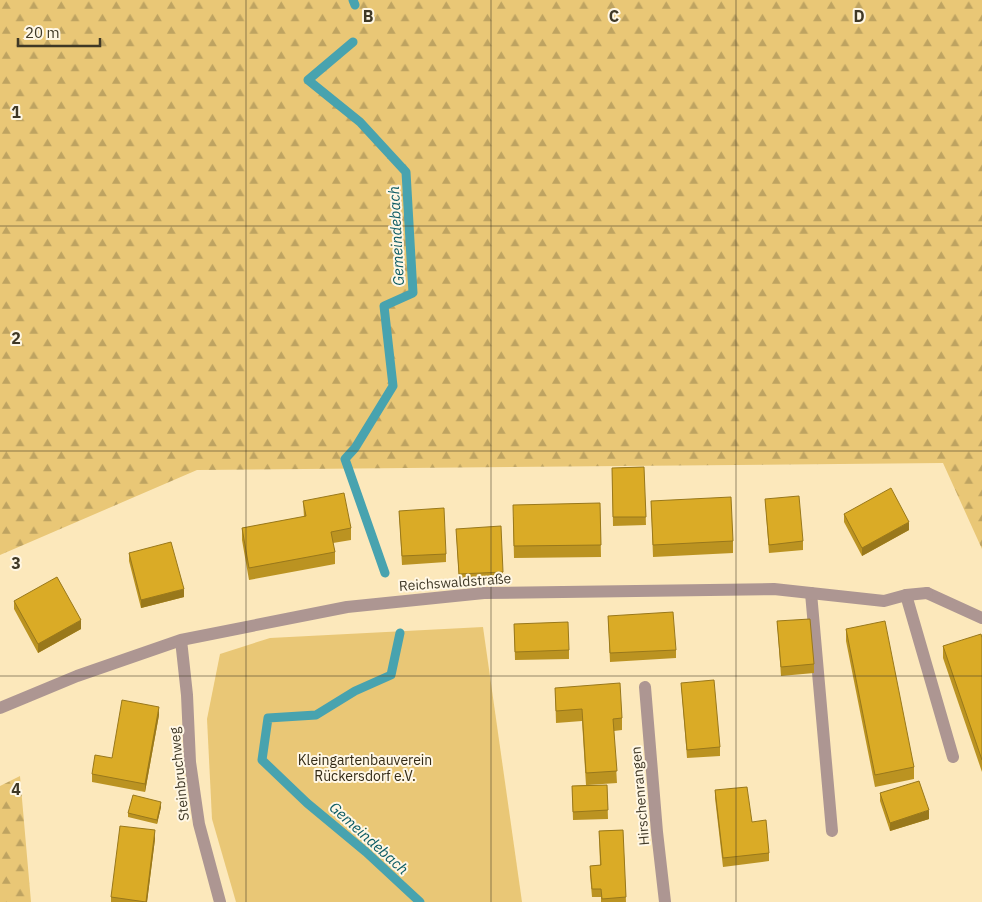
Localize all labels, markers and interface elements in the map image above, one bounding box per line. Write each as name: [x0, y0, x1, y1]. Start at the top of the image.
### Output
text: B: [363, 6, 374, 26]
text: C: [609, 6, 619, 26]
text: D: [853, 6, 865, 26]
scale bar: [18, 15, 100, 47]
text: 20 m: [25, 23, 60, 42]
text: 1: [11, 102, 21, 122]
water label: Gemeindebach: [384, 186, 408, 286]
text: 2: [11, 328, 21, 348]
text: 3: [11, 553, 21, 573]
street label: Reichswaldstraße: [398, 569, 512, 595]
street label: Steinbruchweg: [165, 726, 193, 822]
street label: Hirschenrangen: [627, 746, 653, 846]
park label: Kleingartenbauverein Rückersdorf e.V.: [298, 751, 432, 785]
text: 4: [11, 779, 21, 799]
water label: Gemeindebach: [326, 798, 412, 878]

